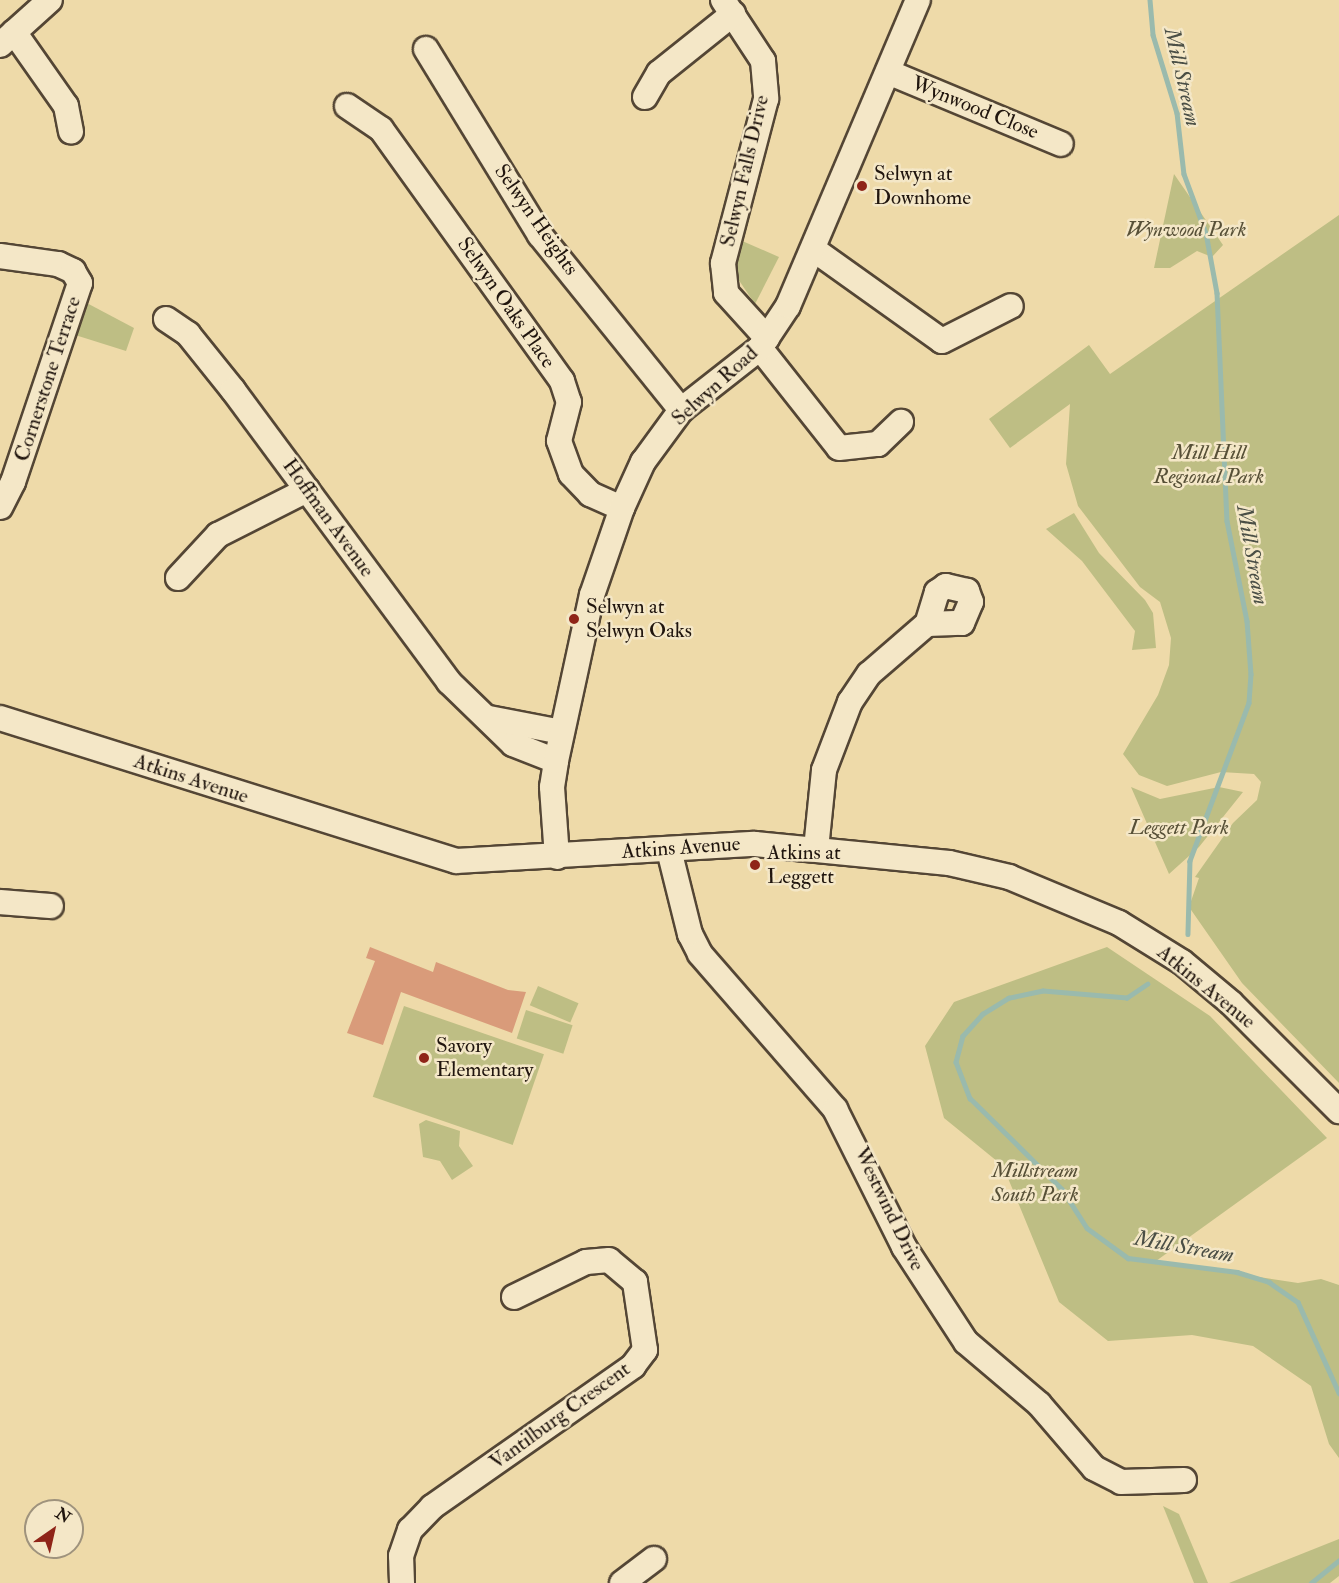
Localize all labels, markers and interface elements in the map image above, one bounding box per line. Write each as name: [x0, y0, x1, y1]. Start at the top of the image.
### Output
water label: Mill Stream: [1158, 25, 1206, 129]
street label: Wynwood Close: [908, 71, 1042, 145]
street label: Selwyn Falls Drive: [715, 93, 775, 249]
street label: Selwyn Heights: [488, 160, 584, 280]
place label: Selwyn at Downhome: [874, 161, 971, 211]
marker: Selwyn at Downhome: [855, 179, 869, 193]
park label: Wynwood Park: [1126, 217, 1246, 243]
street label: Selwyn Oaks Place: [452, 233, 560, 373]
street label: Cornerstone Terrace: [9, 293, 87, 465]
street label: Selwyn Road: [667, 341, 763, 431]
park label: Mill Hill Regional Park: [1154, 440, 1264, 490]
street label: Hoffman Avenue: [277, 454, 379, 582]
water label: Mill Stream: [1230, 503, 1274, 607]
place label: Selwyn at Selwyn Oaks: [586, 594, 692, 644]
marker: Selwyn at Selwyn Oaks: [567, 612, 581, 626]
street label: Atkins Avenue: [131, 749, 251, 809]
park label: Leggett Park: [1129, 815, 1229, 841]
street label: Atkins Avenue: [621, 831, 741, 865]
place label: Atkins at Leggett: [767, 840, 841, 890]
marker: Atkins at Leggett: [748, 858, 762, 872]
street label: Atkins Avenue: [1152, 940, 1260, 1034]
place label: Savory Elementary: [436, 1033, 533, 1083]
marker: Savory Elementary: [417, 1051, 431, 1065]
street label: Westwind Drive: [848, 1143, 930, 1275]
park label: Millstream South Park: [991, 1158, 1079, 1208]
water label: Mill Stream: [1132, 1225, 1236, 1269]
street label: Vantilburg Crescent: [485, 1357, 635, 1475]
north arrow: [24, 1499, 84, 1559]
text: N: [51, 1503, 74, 1528]

